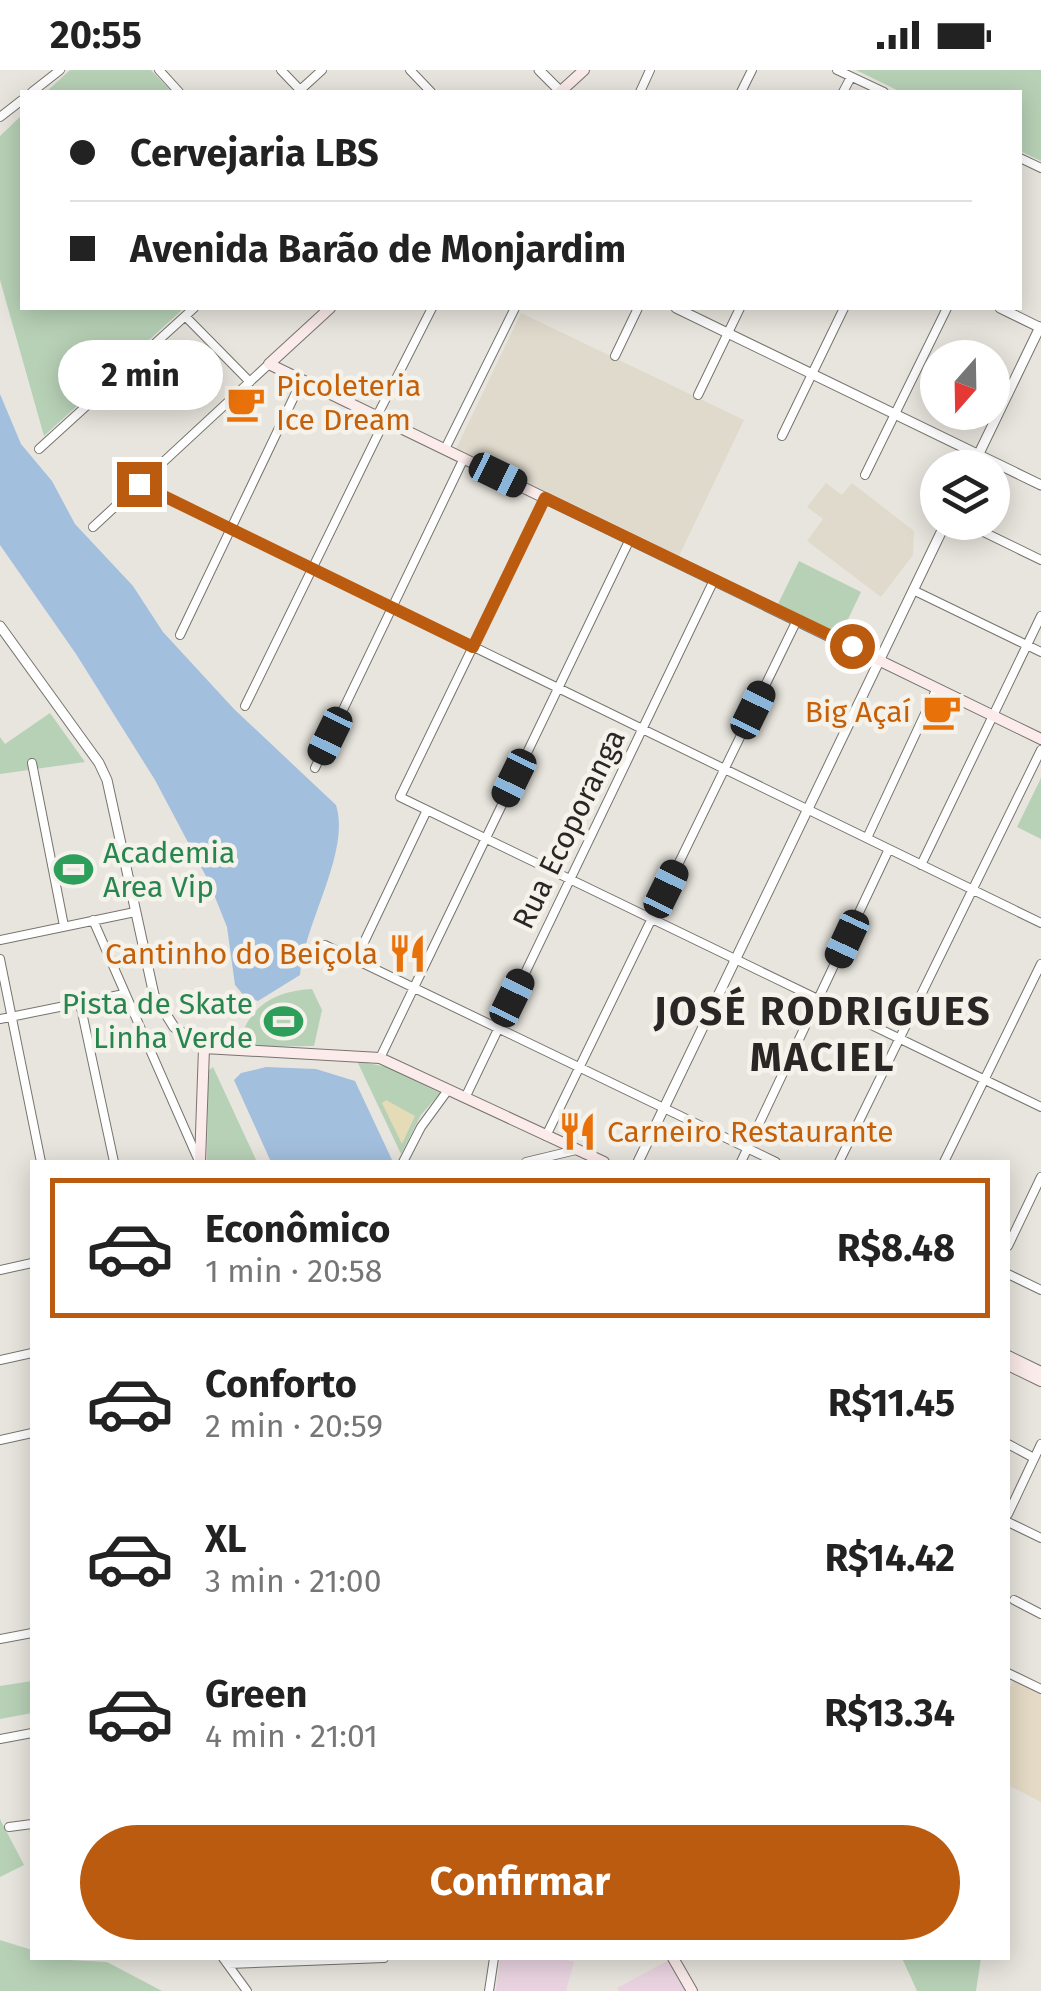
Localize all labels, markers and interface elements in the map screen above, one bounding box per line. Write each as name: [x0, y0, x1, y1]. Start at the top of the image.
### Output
text: 20:55: [50, 12, 142, 58]
text: Cervejaria LBS: [130, 130, 379, 176]
text: Avenida Barão de Monjardim: [130, 226, 626, 272]
callout: 2 min: [56, 339, 222, 409]
north arrow: [920, 340, 1010, 430]
map controls: [920, 340, 1010, 540]
text: 2 min: [101, 356, 180, 394]
place label: Picoleteria Ice Dream: [276, 368, 421, 438]
cafe icon: Picoleteria Ice Dream: [225, 382, 267, 424]
car: [464, 448, 532, 502]
button: layers: [920, 450, 1010, 540]
route end: [117, 462, 162, 507]
route start: [830, 624, 875, 669]
car: [726, 676, 780, 744]
cafe icon: Big Açaí: [920, 691, 962, 733]
place label: Big Açaí: [805, 694, 911, 730]
car: [303, 702, 357, 770]
street label: Rua Ecoporanga: [505, 723, 633, 935]
car: [487, 744, 541, 812]
place label: Academia Area Vip: [103, 835, 235, 905]
sports icon: Academia Area Vip: [52, 849, 94, 891]
car: [639, 855, 693, 923]
car: [821, 905, 873, 973]
restaurant icon: Cantinho do Beiçola: [387, 933, 429, 975]
place label: Cantinho do Beiçola: [105, 936, 378, 972]
car: [485, 964, 539, 1032]
place label: Pista de Skate Linha Verde: [62, 986, 253, 1056]
district label: JOSÉ RODRIGUES MACIEL: [653, 986, 992, 1082]
sports icon: Pista de Skate Linha Verde: [262, 1000, 304, 1042]
restaurant icon: Carneiro Restaurante: [556, 1111, 598, 1153]
place label: Carneiro Restaurante: [607, 1114, 894, 1150]
icon: car: [85, 1203, 175, 1293]
text: Econômico: [205, 1206, 390, 1252]
text: R$8.48: [837, 1225, 955, 1271]
text: 1 min · 20:58: [205, 1252, 382, 1290]
icon: car: [85, 1358, 175, 1448]
text: Conforto: [205, 1361, 357, 1407]
text: R$11.45: [828, 1380, 955, 1426]
text: 2 min · 20:59: [205, 1407, 383, 1445]
icon: car: [85, 1513, 175, 1603]
text: XL: [205, 1516, 247, 1562]
text: R$14.42: [825, 1535, 955, 1581]
text: 3 min · 21:00: [205, 1562, 382, 1600]
icon: car: [85, 1668, 175, 1758]
text: Green: [205, 1671, 308, 1717]
text: R$13.34: [824, 1690, 955, 1736]
text: 4 min · 21:01: [205, 1717, 378, 1755]
button: Confirmar: [80, 1825, 960, 1940]

